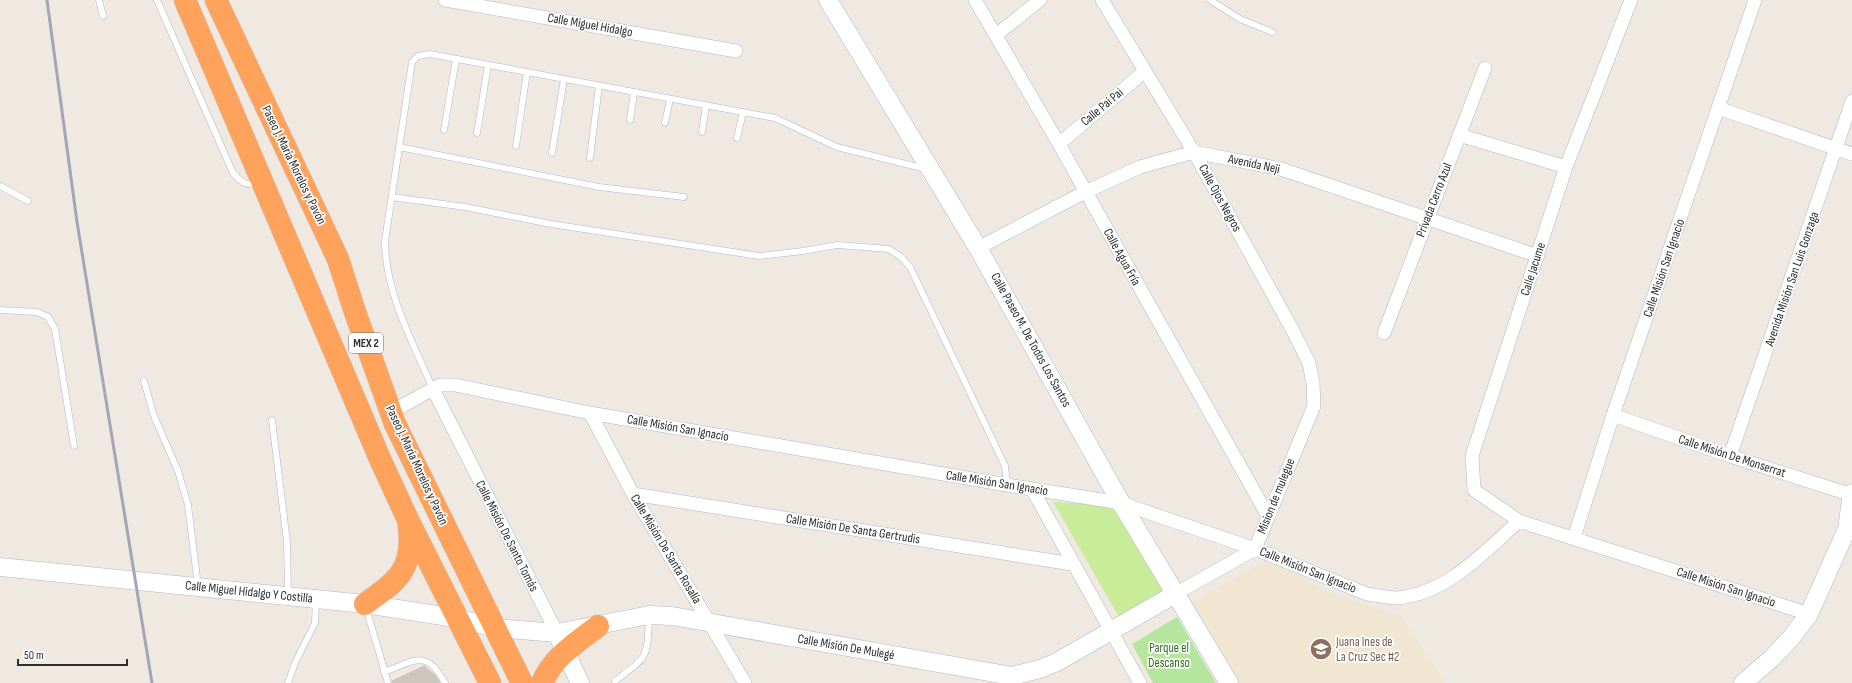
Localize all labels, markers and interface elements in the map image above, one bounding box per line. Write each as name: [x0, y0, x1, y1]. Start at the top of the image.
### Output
street label: Calle Miguel Hidalgo: [546, 10, 634, 40]
street label: Calle Pai Pai: [1077, 85, 1127, 129]
street label: Paseo J. María Morelos y Pavón: [258, 103, 330, 227]
street label: Avenida Neji: [1226, 150, 1281, 177]
street label: Calle Ojos Negros: [1195, 161, 1245, 235]
street label: Privada Cerro Azul: [1413, 161, 1455, 239]
street label: Avenida Misión San Luis Gonzaga: [1761, 210, 1823, 349]
street label: Calle Misión San Ignacio: [1640, 217, 1688, 319]
street label: Calle Agua Fría: [1100, 226, 1144, 288]
street label: Calle Jacume: [1517, 240, 1549, 298]
street label: Calle Paseo M. De Todos Los Santos: [987, 270, 1075, 410]
road number: MEX 2: [349, 333, 383, 353]
street label: Paseo J. María Morelos y Pavón: [382, 403, 452, 527]
street label: Calle Misión San Ignacio: [626, 411, 730, 445]
street label: Calle Misión De Monserrat: [1676, 431, 1788, 481]
street label: Mision de mulegue: [1254, 456, 1298, 536]
street label: Calle Misión San Ignacio: [945, 467, 1049, 499]
street label: Calle Misión De Santo Tomás: [472, 478, 542, 595]
street label: Calle Misión De Santa Rosalía: [627, 491, 705, 607]
street label: Calle Misión De Santa Gertrudis: [785, 510, 922, 548]
street label: Calle Misión San Ignacio: [1257, 543, 1359, 597]
street label: Calle Misión San Ignacio: [1675, 563, 1777, 611]
street label: Calle Miguel Hidalgo Y Costilla: [184, 577, 314, 607]
street label: Calle Misión De Mulegé: [796, 631, 896, 663]
place label: Juana Ines de La Cruz Sec #2: [1335, 634, 1399, 665]
school or university icon: Juana Ines de La Cruz Sec #2: [1308, 636, 1334, 662]
park label: Parque el Descanso: [1148, 640, 1190, 671]
scale bar: [18, 641, 127, 667]
text: 50 m: [24, 648, 44, 663]

